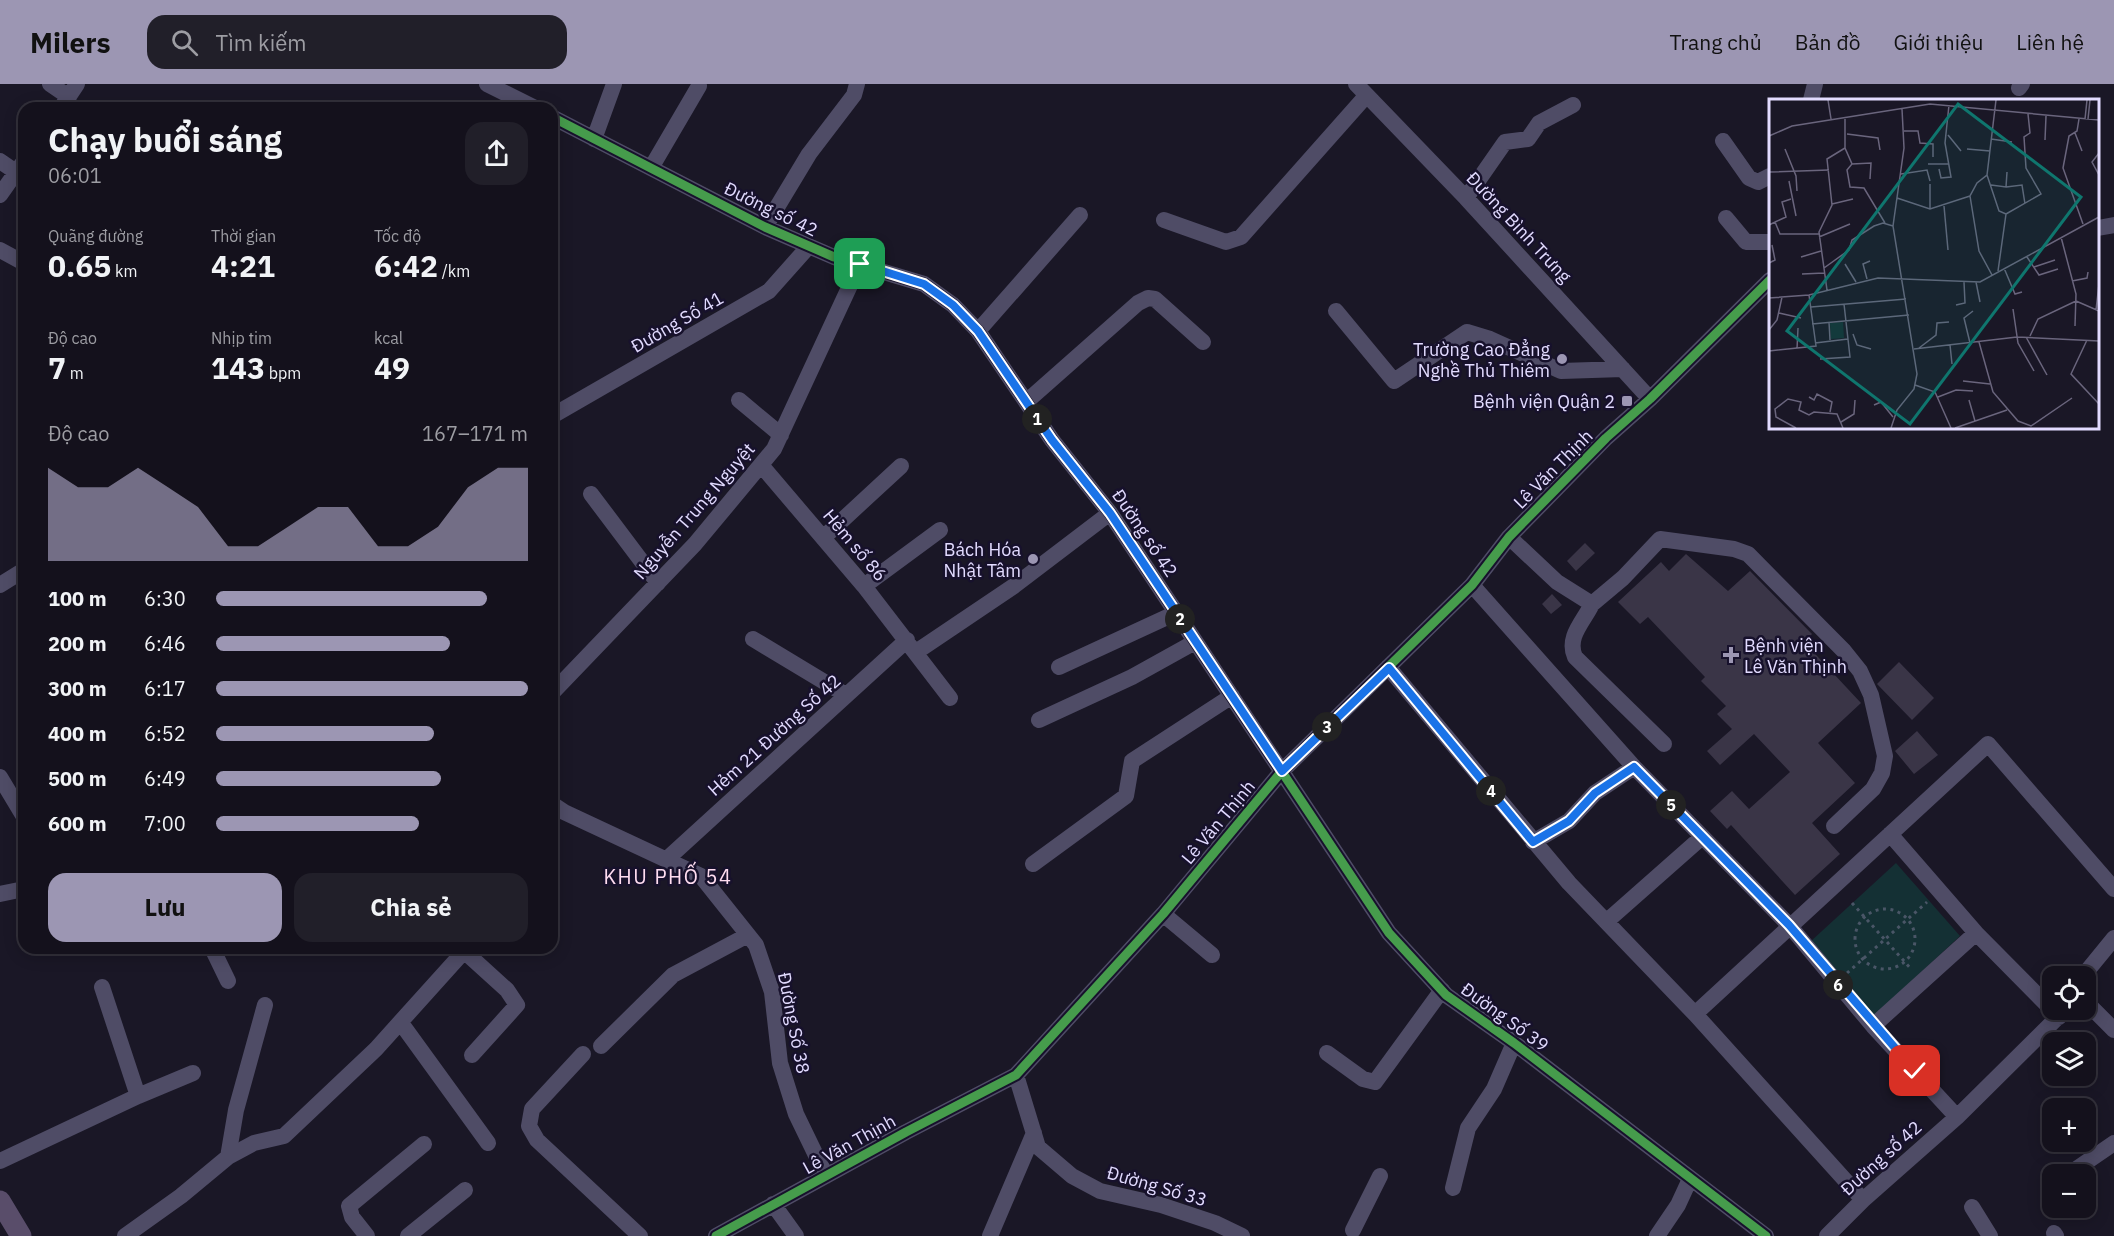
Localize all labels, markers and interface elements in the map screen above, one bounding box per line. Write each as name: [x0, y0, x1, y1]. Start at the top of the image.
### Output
search box: [147, 15, 567, 69]
text: Milers: [30, 24, 111, 61]
icon: search: [168, 26, 201, 59]
text: Tìm kiếm: [216, 28, 306, 57]
text: Trang chủ: [1669, 28, 1762, 56]
text: Bản đồ: [1795, 28, 1861, 56]
text: Giới thiệu: [1894, 28, 1983, 56]
text: Liên hệ: [2016, 28, 2084, 56]
inset map: [1769, 99, 2099, 429]
text: Chạy buổi sáng: [48, 118, 282, 161]
button: share: [465, 122, 528, 185]
text: 06:01: [48, 162, 102, 189]
street label: Đường Bình Trưng: [1462, 167, 1577, 288]
street label: Đường số 42: [721, 177, 821, 241]
text: Quãng đường: [48, 226, 143, 246]
text: Thời gian: [211, 226, 276, 246]
text: Tốc độ: [374, 226, 421, 246]
pin: [834, 238, 885, 289]
text: 0.65: [48, 246, 111, 285]
text: 4:21: [211, 246, 275, 285]
text: 6:42: [374, 246, 438, 285]
icon: arrive: [843, 247, 876, 280]
text: km: [111, 261, 138, 281]
text: /km: [438, 261, 470, 281]
street label: Đường Số 41: [627, 286, 727, 358]
text: Độ cao: [48, 328, 97, 348]
text: Nhịp tim: [211, 328, 272, 348]
text: kcal: [374, 328, 403, 348]
place label: Trường Cao Đẳng Nghề Thủ Thiêm: [1413, 338, 1550, 382]
text: 7: [48, 348, 66, 387]
text: 143: [211, 348, 265, 387]
text: 49: [374, 348, 410, 387]
marker: Trường Cao Đẳng Nghề Thủ Thiêm: [1555, 352, 1569, 366]
text: m: [66, 363, 84, 383]
text: bpm: [265, 363, 301, 383]
place label: Bệnh viện Quận 2: [1473, 390, 1615, 413]
marker: Bệnh viện Quận 2: [1620, 394, 1634, 408]
pin: 1: [1022, 404, 1052, 434]
text: 1: [1032, 409, 1042, 429]
text: Độ cao: [48, 420, 109, 447]
text: 167–171 m: [422, 420, 528, 447]
street label: Lê Văn Thịnh: [1508, 424, 1598, 514]
street label: Nguyễn Trung Nguyệt: [628, 438, 760, 584]
street label: Đường số 42: [1107, 485, 1183, 581]
street label: Hẻm số 86: [818, 504, 892, 586]
place label: Bách Hóa Nhật Tâm: [944, 538, 1021, 582]
marker: Bách Hóa Nhật Tâm: [1026, 552, 1040, 566]
text: 100 m: [48, 585, 107, 612]
text: 6:30: [144, 585, 186, 612]
pin: 2: [1165, 604, 1195, 634]
text: 2: [1175, 609, 1185, 629]
text: 200 m: [48, 630, 107, 657]
text: 6:46: [144, 630, 186, 657]
place label: Bệnh viện Lê Văn Thịnh: [1744, 634, 1847, 678]
marker: Bệnh viện Lê Văn Thịnh: [1722, 646, 1740, 664]
street label: Hẻm 21 Đường Số 42: [703, 669, 845, 801]
text: 300 m: [48, 675, 107, 702]
text: 6:17: [144, 675, 186, 702]
pin: 3: [1312, 712, 1342, 742]
text: 3: [1322, 717, 1332, 737]
text: 400 m: [48, 720, 107, 747]
text: 6:52: [144, 720, 186, 747]
text: 500 m: [48, 765, 107, 792]
text: 6:49: [144, 765, 186, 792]
street label: Lê Văn Thịnh: [1176, 775, 1260, 869]
pin: 4: [1476, 776, 1506, 806]
text: 4: [1486, 781, 1496, 801]
pin: 5: [1656, 790, 1686, 820]
text: 5: [1666, 795, 1676, 815]
text: 600 m: [48, 810, 107, 837]
text: 7:00: [144, 810, 186, 837]
district label: KHU PHỐ 54: [603, 861, 733, 890]
button: Lưu: [48, 873, 282, 942]
button: Chia sẻ: [294, 873, 528, 942]
map controls: [2042, 966, 2096, 1218]
button: locate: [2042, 966, 2096, 1020]
street label: Đường Số 38: [773, 970, 815, 1076]
pin: 6: [1823, 970, 1853, 1000]
text: 6: [1833, 975, 1843, 995]
street label: Đường Số 39: [1457, 977, 1553, 1057]
button: layers: [2042, 1032, 2096, 1086]
pin: [1889, 1045, 1940, 1096]
icon: check: [1898, 1054, 1931, 1087]
button: +: [2042, 1098, 2096, 1152]
street label: Lê Văn Thịnh: [798, 1109, 900, 1179]
street label: Đường số 42: [1836, 1116, 1926, 1200]
street label: Đường Số 33: [1104, 1161, 1210, 1211]
button: −: [2042, 1164, 2096, 1218]

